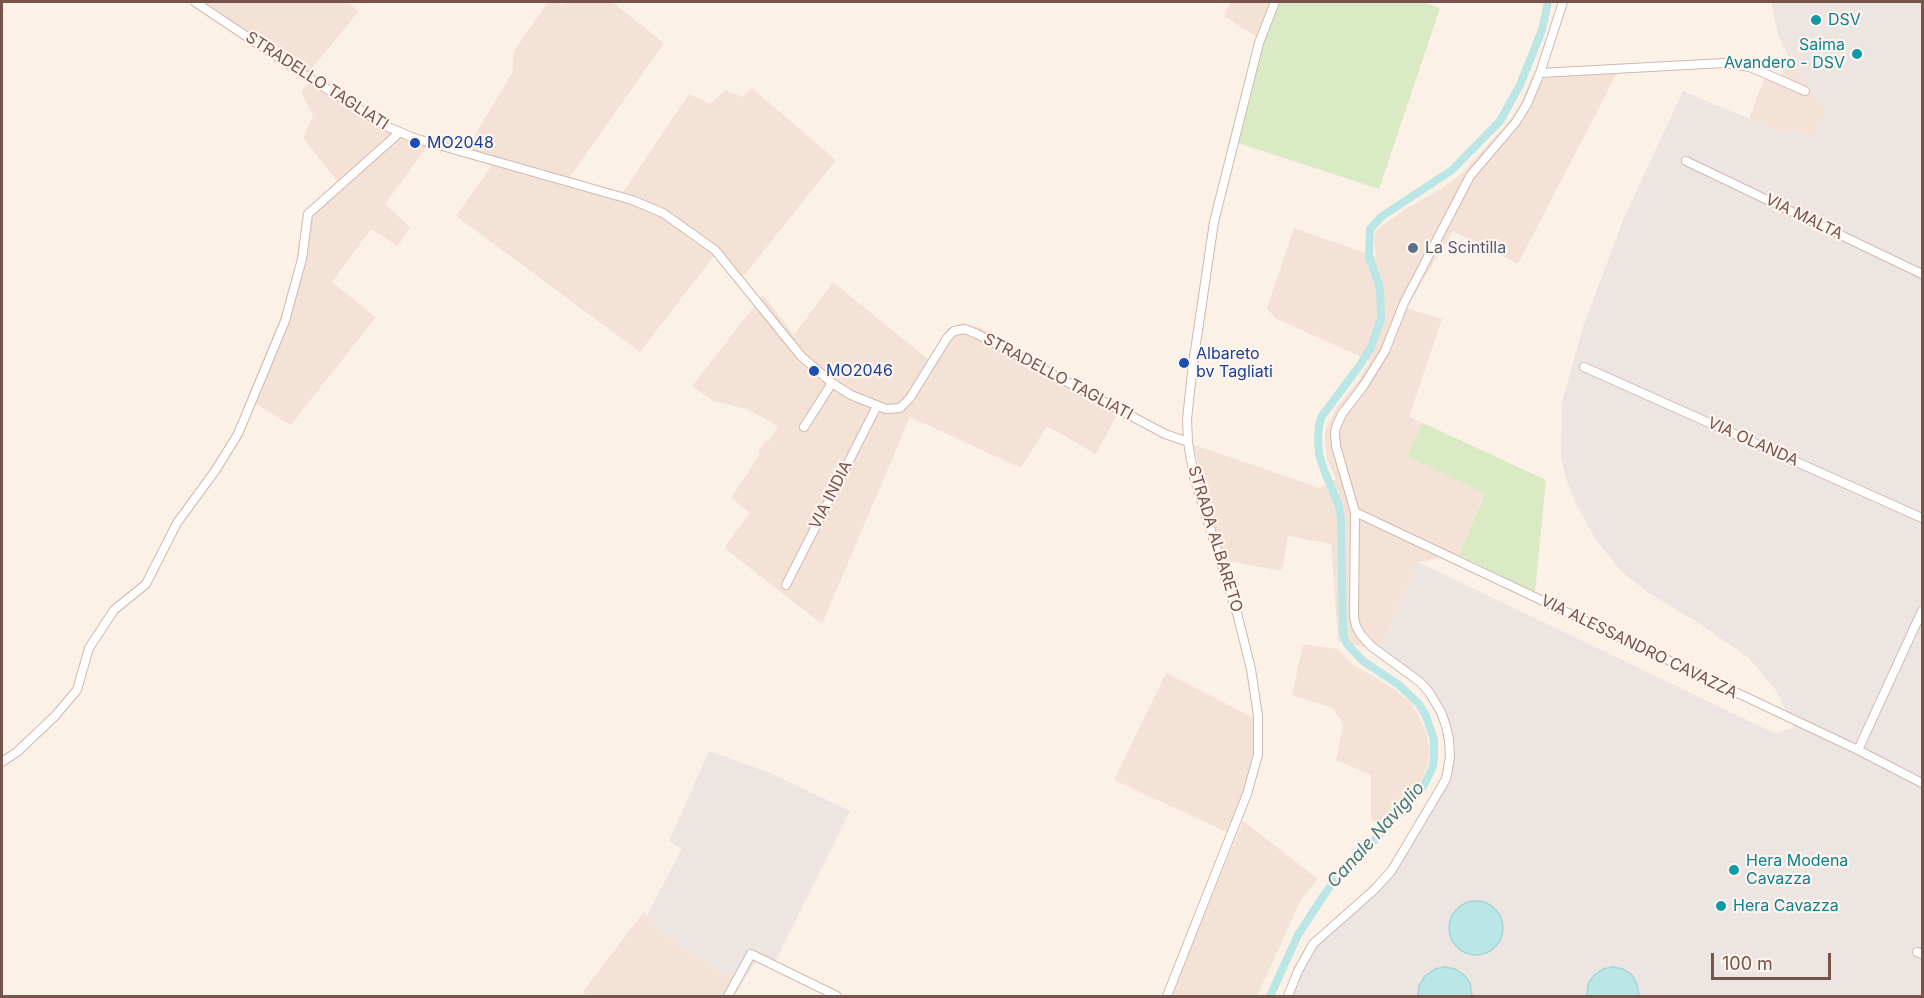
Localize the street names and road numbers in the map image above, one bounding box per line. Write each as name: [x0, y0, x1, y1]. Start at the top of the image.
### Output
street label: STRADELLO TAGLIATI: [242, 28, 392, 134]
street label: VIA MALTA: [1762, 190, 1846, 244]
street label: STRADELLO TAGLIATI: [980, 329, 1136, 425]
street label: VIA OLANDA: [1705, 413, 1801, 471]
street label: VIA INDIA: [806, 458, 856, 532]
street label: STRADA ALBARETO: [1184, 463, 1246, 615]
street label: VIA ALESSANDRO CAVAZZA: [1538, 591, 1740, 703]

